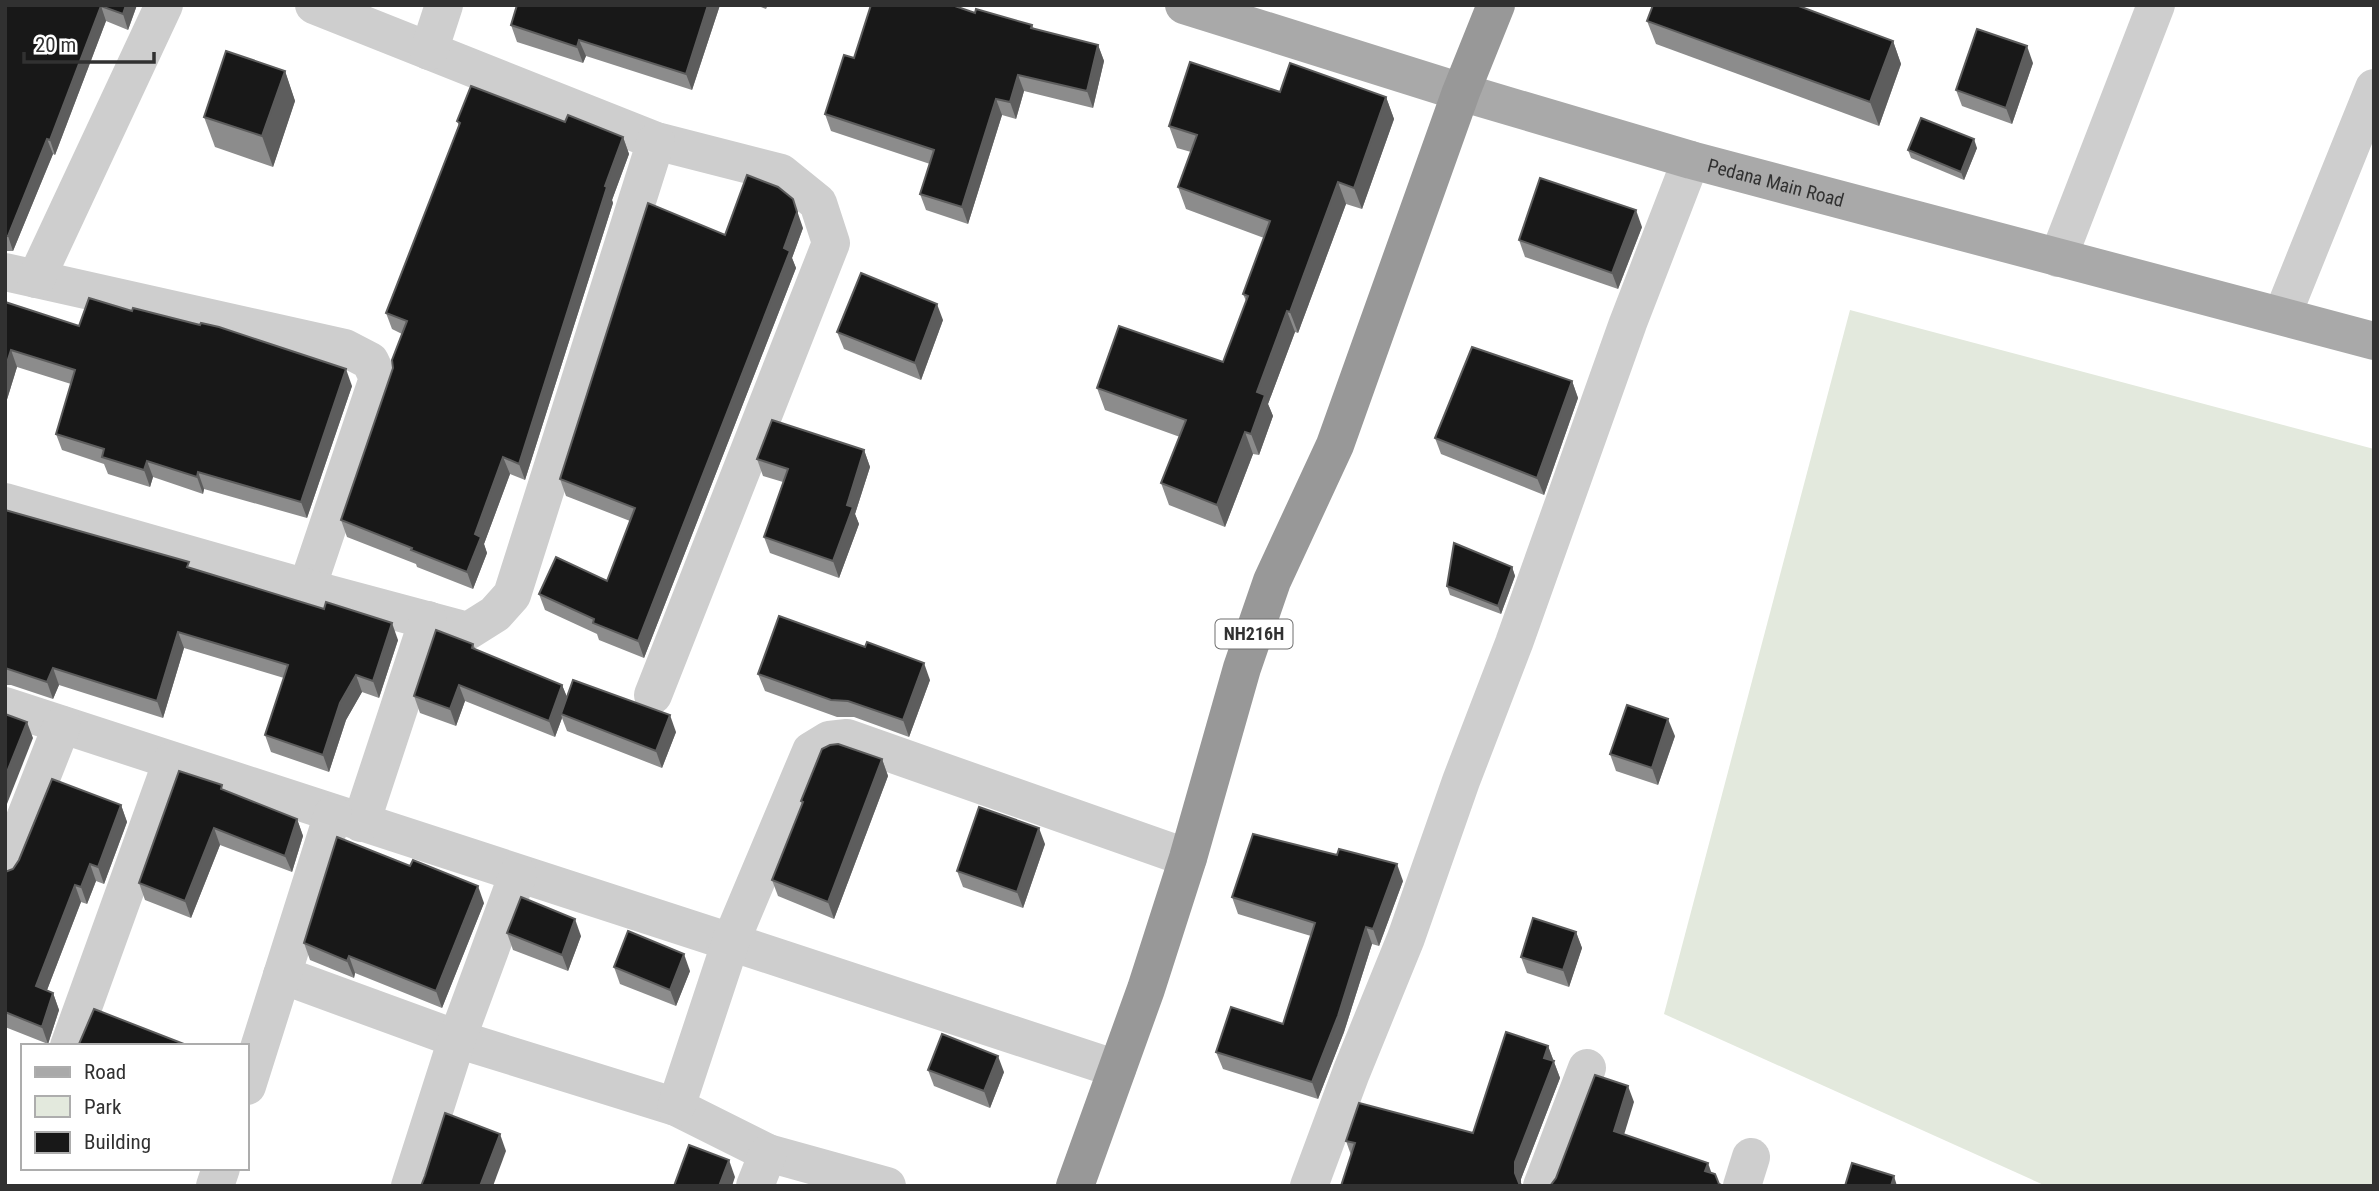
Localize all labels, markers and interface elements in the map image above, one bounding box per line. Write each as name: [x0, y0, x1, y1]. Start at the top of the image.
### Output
scale bar: [24, 21, 154, 65]
text: 20 m: [35, 33, 76, 57]
street label: Pedana Main Road: [1705, 154, 1846, 212]
road number: NH216H: [1216, 620, 1292, 648]
legend: [21, 1044, 248, 1170]
text: Road: [84, 1060, 126, 1084]
text: Park: [84, 1095, 122, 1119]
text: Building: [84, 1130, 151, 1154]

